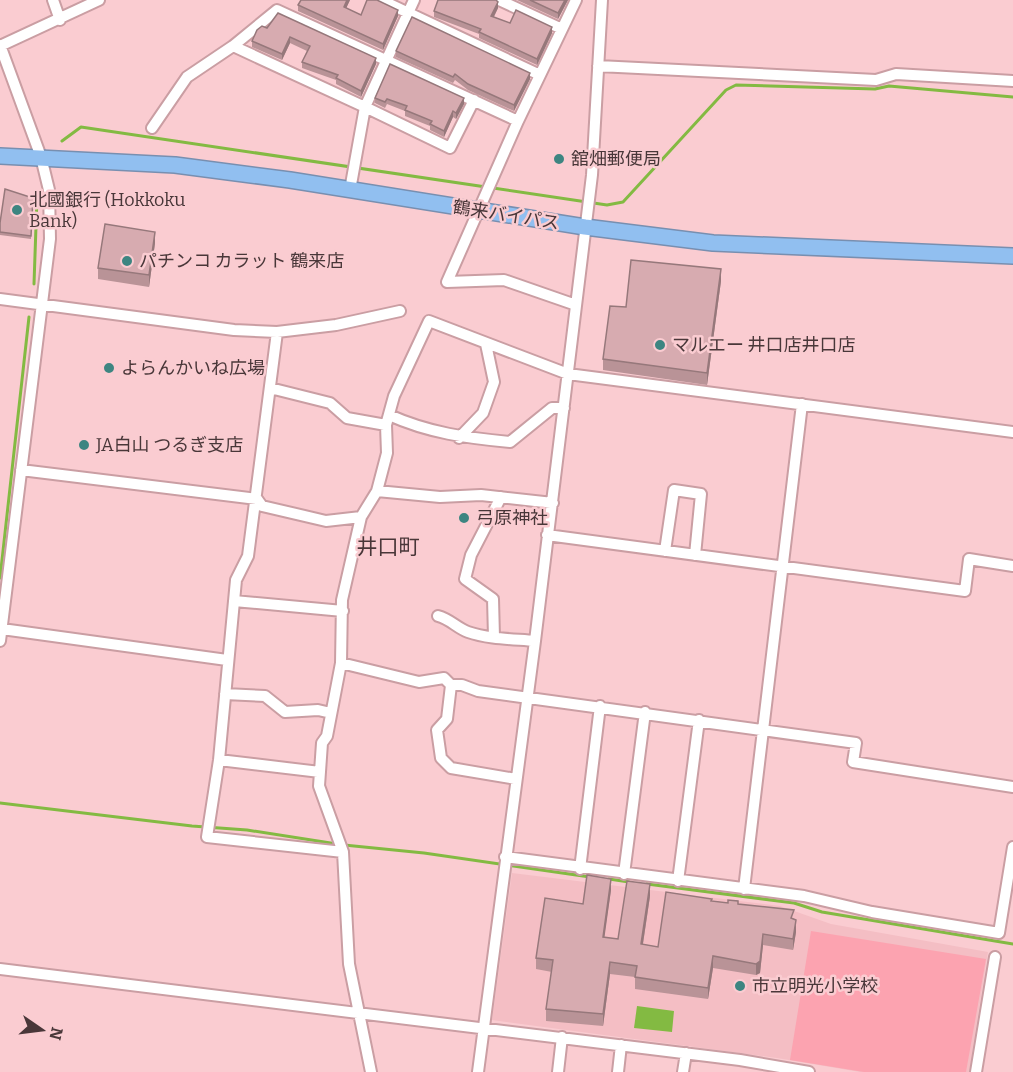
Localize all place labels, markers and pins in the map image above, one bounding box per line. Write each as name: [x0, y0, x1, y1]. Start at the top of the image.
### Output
place label: 舘畑郵便局: [571, 148, 661, 170]
marker: 舘畑郵便局: [552, 152, 566, 166]
place label: 北國銀行 (Hokkoku Bank): [29, 189, 185, 232]
marker: 北國銀行 (Hokkoku Bank): [10, 203, 24, 217]
place label: パチンコ カラット 鶴来店: [139, 250, 344, 272]
marker: パチンコ カラット 鶴来店: [120, 254, 134, 268]
place label: マルエー 井口店井口店: [672, 334, 856, 356]
marker: マルエー 井口店井口店: [653, 338, 667, 352]
place label: よらんかいね広場: [121, 357, 265, 379]
marker: よらんかいね広場: [102, 361, 116, 375]
place label: JA白山 つるぎ支店: [95, 434, 243, 456]
marker: JA白山 つるぎ支店: [77, 438, 91, 452]
place label: 弓原神社: [476, 507, 548, 529]
marker: 弓原神社: [457, 511, 471, 525]
place label: 市立明光小学校: [752, 975, 878, 997]
marker: 市立明光小学校: [733, 979, 747, 993]

